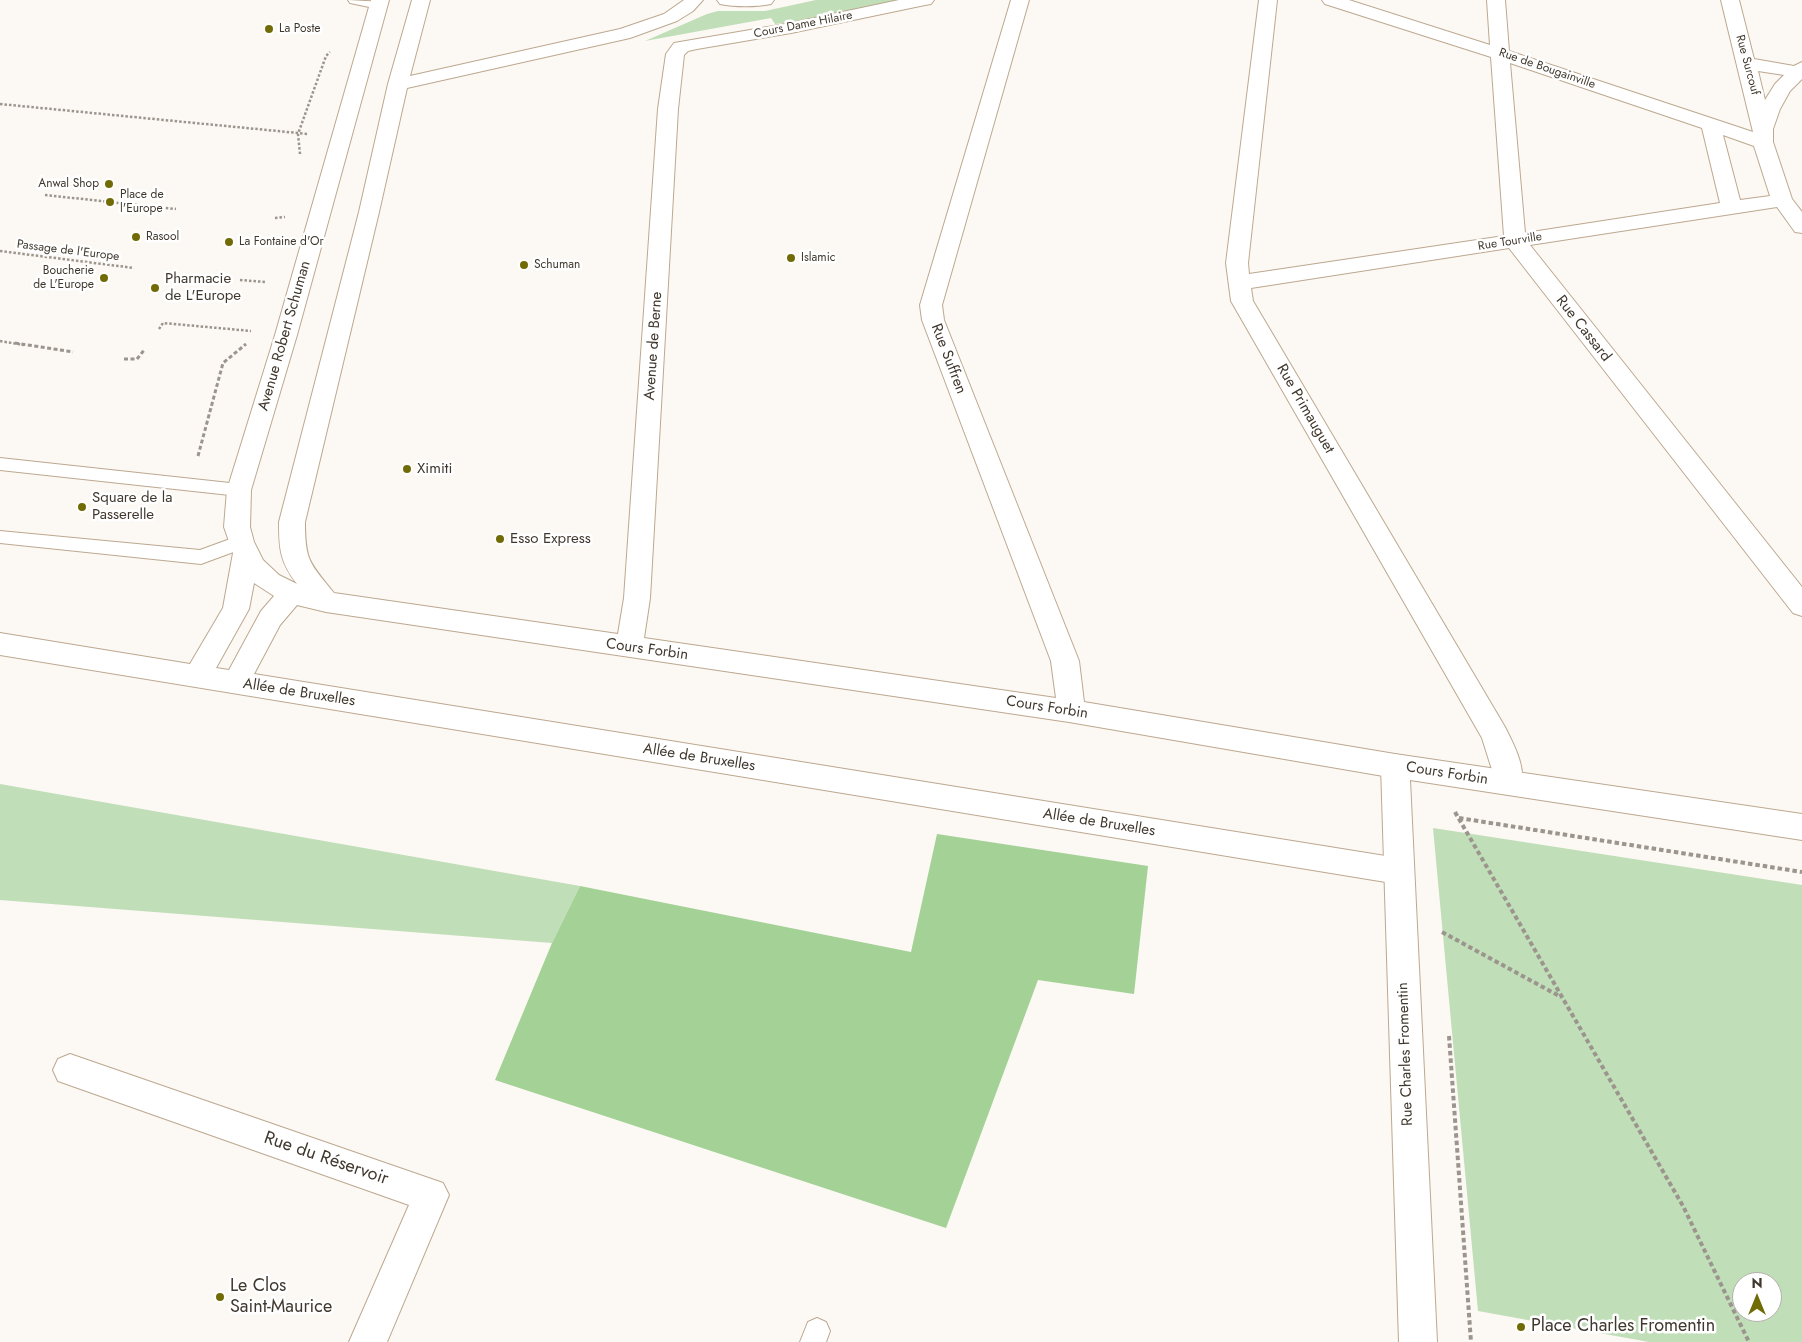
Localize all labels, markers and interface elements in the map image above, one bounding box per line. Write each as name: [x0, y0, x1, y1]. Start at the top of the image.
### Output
street label: Cours Dame Hilaire: [752, 8, 854, 42]
place label: La Poste: [279, 22, 320, 36]
marker: La Poste: [263, 23, 275, 35]
street label: Rue Surcouf: [1732, 33, 1762, 97]
street label: Rue de Bougainville: [1497, 46, 1597, 92]
place label: Anwal Shop: [38, 177, 99, 191]
marker: Anwal Shop: [103, 178, 115, 190]
place label: Place de l'Europe: [120, 188, 164, 216]
marker: Place de l'Europe: [104, 196, 116, 208]
place label: Rasool: [146, 230, 179, 244]
street label: Rue Tourville: [1477, 230, 1543, 254]
marker: Rasool: [130, 231, 142, 243]
place label: La Fontaine d'Or: [239, 235, 324, 249]
marker: La Fontaine d'Or: [223, 236, 235, 248]
street label: Passage de l'Europe: [16, 238, 120, 264]
place label: Islamic: [801, 251, 836, 265]
marker: Islamic: [785, 252, 797, 264]
place label: Schuman: [534, 258, 580, 272]
street label: Avenue Robert Schuman: [255, 259, 315, 413]
marker: Schuman: [518, 259, 530, 271]
place label: Boucherie de L'Europe: [33, 264, 94, 292]
place label: Pharmacie de L'Europe: [165, 270, 241, 305]
marker: Boucherie de L'Europe: [98, 272, 110, 284]
marker: Pharmacie de L'Europe: [149, 282, 161, 294]
street label: Avenue de Berne: [641, 291, 667, 401]
street label: Rue Cassard: [1552, 292, 1614, 366]
street label: Rue Suffren: [926, 321, 970, 397]
street label: Rue Primauguet: [1272, 361, 1338, 457]
place label: Ximiti: [417, 460, 452, 478]
marker: Ximiti: [401, 463, 413, 475]
place label: Square de la Passerelle: [92, 489, 172, 524]
marker: Square de la Passerelle: [76, 501, 88, 513]
place label: Esso Express: [510, 530, 591, 548]
marker: Esso Express: [494, 533, 506, 545]
street label: Cours Forbin: [605, 635, 689, 665]
street label: Allée de Bruxelles: [242, 675, 356, 711]
street label: Cours Forbin: [1005, 693, 1089, 723]
street label: Allée de Bruxelles: [642, 740, 756, 776]
street label: Cours Forbin: [1405, 759, 1489, 789]
street label: Allée de Bruxelles: [1042, 805, 1156, 841]
street label: Rue Charles Fromentin: [1394, 982, 1418, 1126]
street label: Rue du Réservoir: [261, 1128, 391, 1190]
north arrow: [1732, 1272, 1782, 1322]
text: N: [1751, 1273, 1763, 1293]
place label: Le Clos Saint-Maurice: [230, 1276, 332, 1318]
marker: Le Clos Saint-Maurice: [214, 1291, 226, 1303]
place label: Place Charles Fromentin: [1531, 1316, 1715, 1338]
marker: Place Charles Fromentin: [1515, 1321, 1527, 1333]

